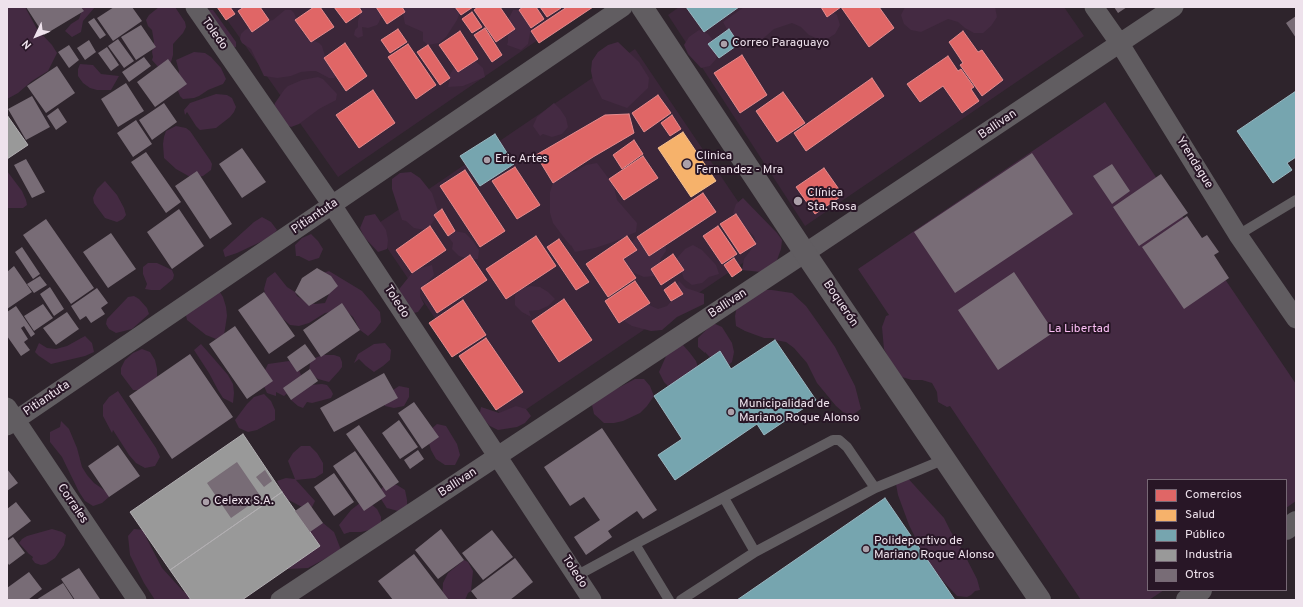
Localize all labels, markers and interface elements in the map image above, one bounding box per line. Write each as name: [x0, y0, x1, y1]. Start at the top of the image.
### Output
street label: Toledo: [198, 15, 230, 53]
north arrow: [16, 16, 56, 56]
text: N: [19, 37, 35, 52]
place label: Correo Paraguayo: [732, 37, 829, 51]
marker: Correo Paraguayo: [719, 39, 729, 49]
street label: Ballivan: [976, 107, 1020, 143]
street label: Yrendague: [1172, 134, 1216, 192]
place label: Clinica Fernandez - Mra: [696, 150, 783, 178]
place label: Eric Artes: [495, 153, 548, 167]
marker: Eric Artes: [482, 155, 492, 165]
marker: Clinica Fernandez - Mra: [681, 158, 693, 170]
place label: Clínica Sta. Rosa: [807, 187, 856, 215]
marker: Clínica Sta. Rosa: [792, 195, 804, 207]
street label: Pitiantuta: [289, 196, 341, 238]
street label: Boquerón: [819, 278, 861, 330]
street label: Toledo: [380, 283, 412, 321]
street label: Ballivan: [706, 286, 750, 322]
park label: La Libertad: [1048, 323, 1110, 337]
street label: Pitiantuta: [21, 378, 73, 420]
place label: Municipalidad de Mariano Roque Alonso: [739, 398, 860, 426]
marker: Municipalidad de Mariano Roque Alonso: [726, 407, 736, 417]
street label: Ballivan: [436, 465, 480, 501]
legend: [1147, 479, 1287, 591]
street label: Corrales: [53, 481, 91, 527]
text: Comercios: [1185, 487, 1242, 503]
place label: Celexx S.A.: [214, 495, 274, 509]
marker: Celexx S.A.: [201, 497, 211, 507]
text: Salud: [1185, 507, 1215, 523]
text: Público: [1185, 527, 1225, 543]
place label: Polideportivo de Mariano Roque Alonso: [874, 535, 995, 563]
marker: Polideportivo de Mariano Roque Alonso: [861, 544, 871, 554]
text: Industria: [1185, 547, 1232, 563]
street label: Toledo: [558, 553, 590, 591]
text: Otros: [1185, 567, 1214, 583]

